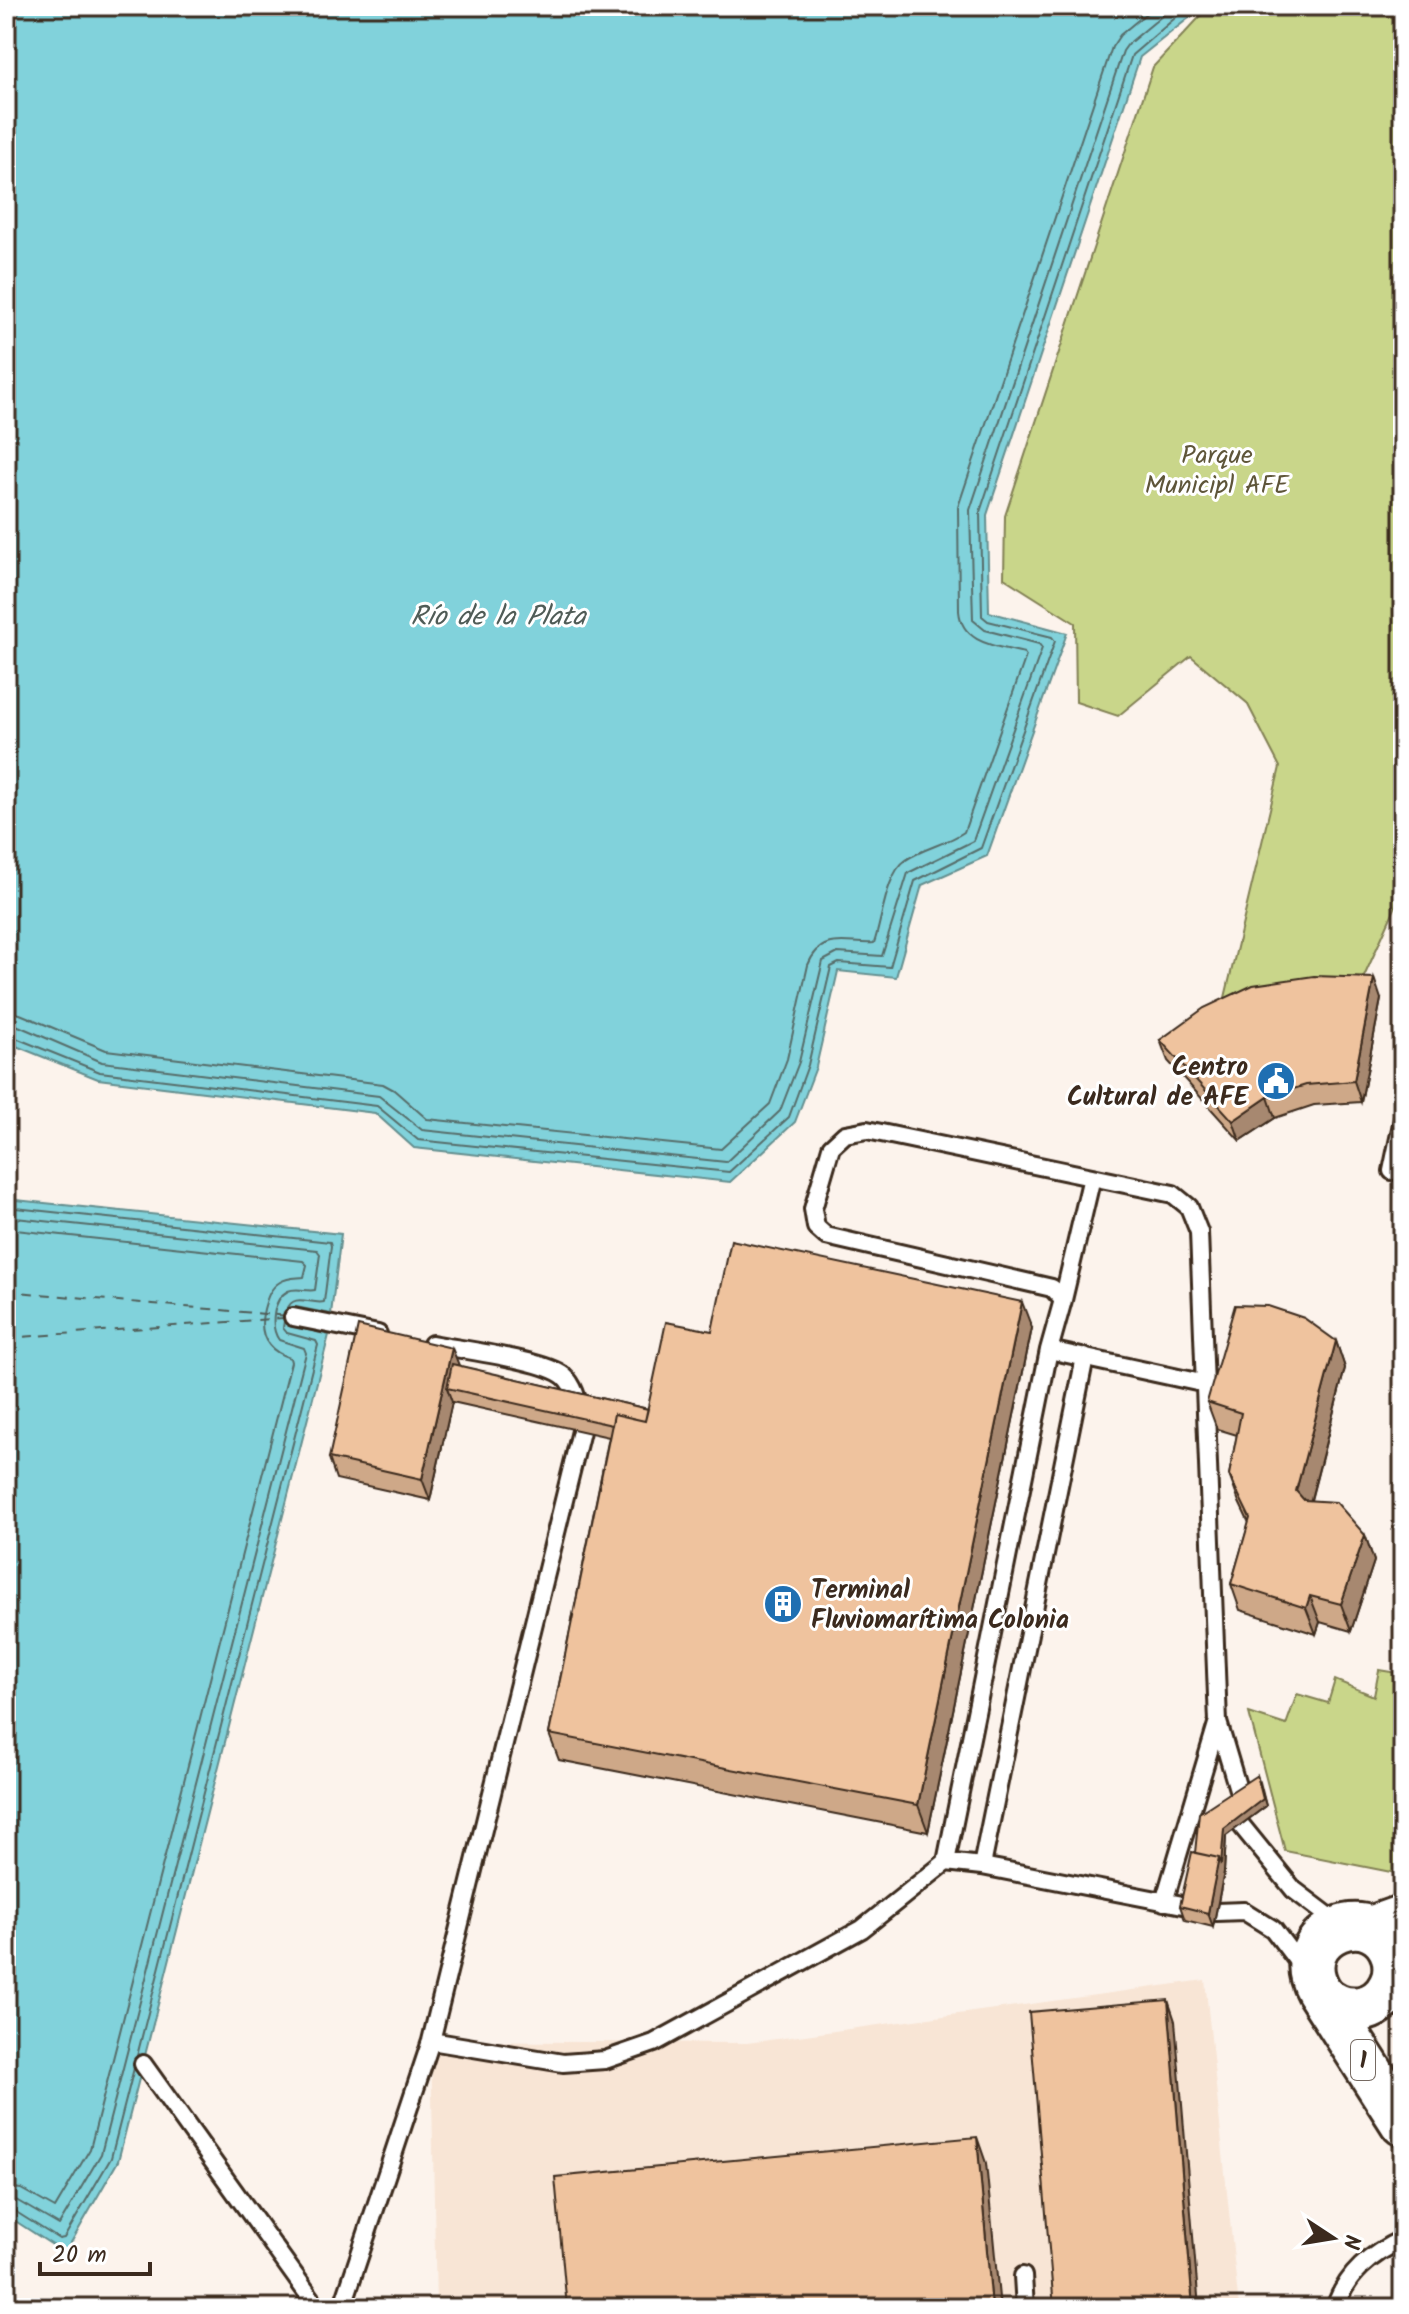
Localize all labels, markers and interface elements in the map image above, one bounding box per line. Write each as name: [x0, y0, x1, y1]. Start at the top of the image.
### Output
park label: Parque Municipl AFE: [1145, 435, 1290, 507]
water label: Río de la Plata: [410, 595, 587, 640]
place label: Centro Cultural de AFE: [1067, 1047, 1250, 1119]
public building icon: Centro Cultural de AFE: [1255, 1060, 1297, 1102]
place label: Terminal Fluviomarítima Colonia: [811, 1570, 1069, 1642]
building icon: Terminal Fluviomarítima Colonia: [762, 1583, 804, 1625]
road number: 1: [1351, 2040, 1375, 2080]
north arrow: [1293, 2198, 1373, 2278]
scale bar: [40, 2226, 150, 2276]
text: N: [1332, 2231, 1369, 2252]
text: 20 m: [52, 2236, 107, 2275]

